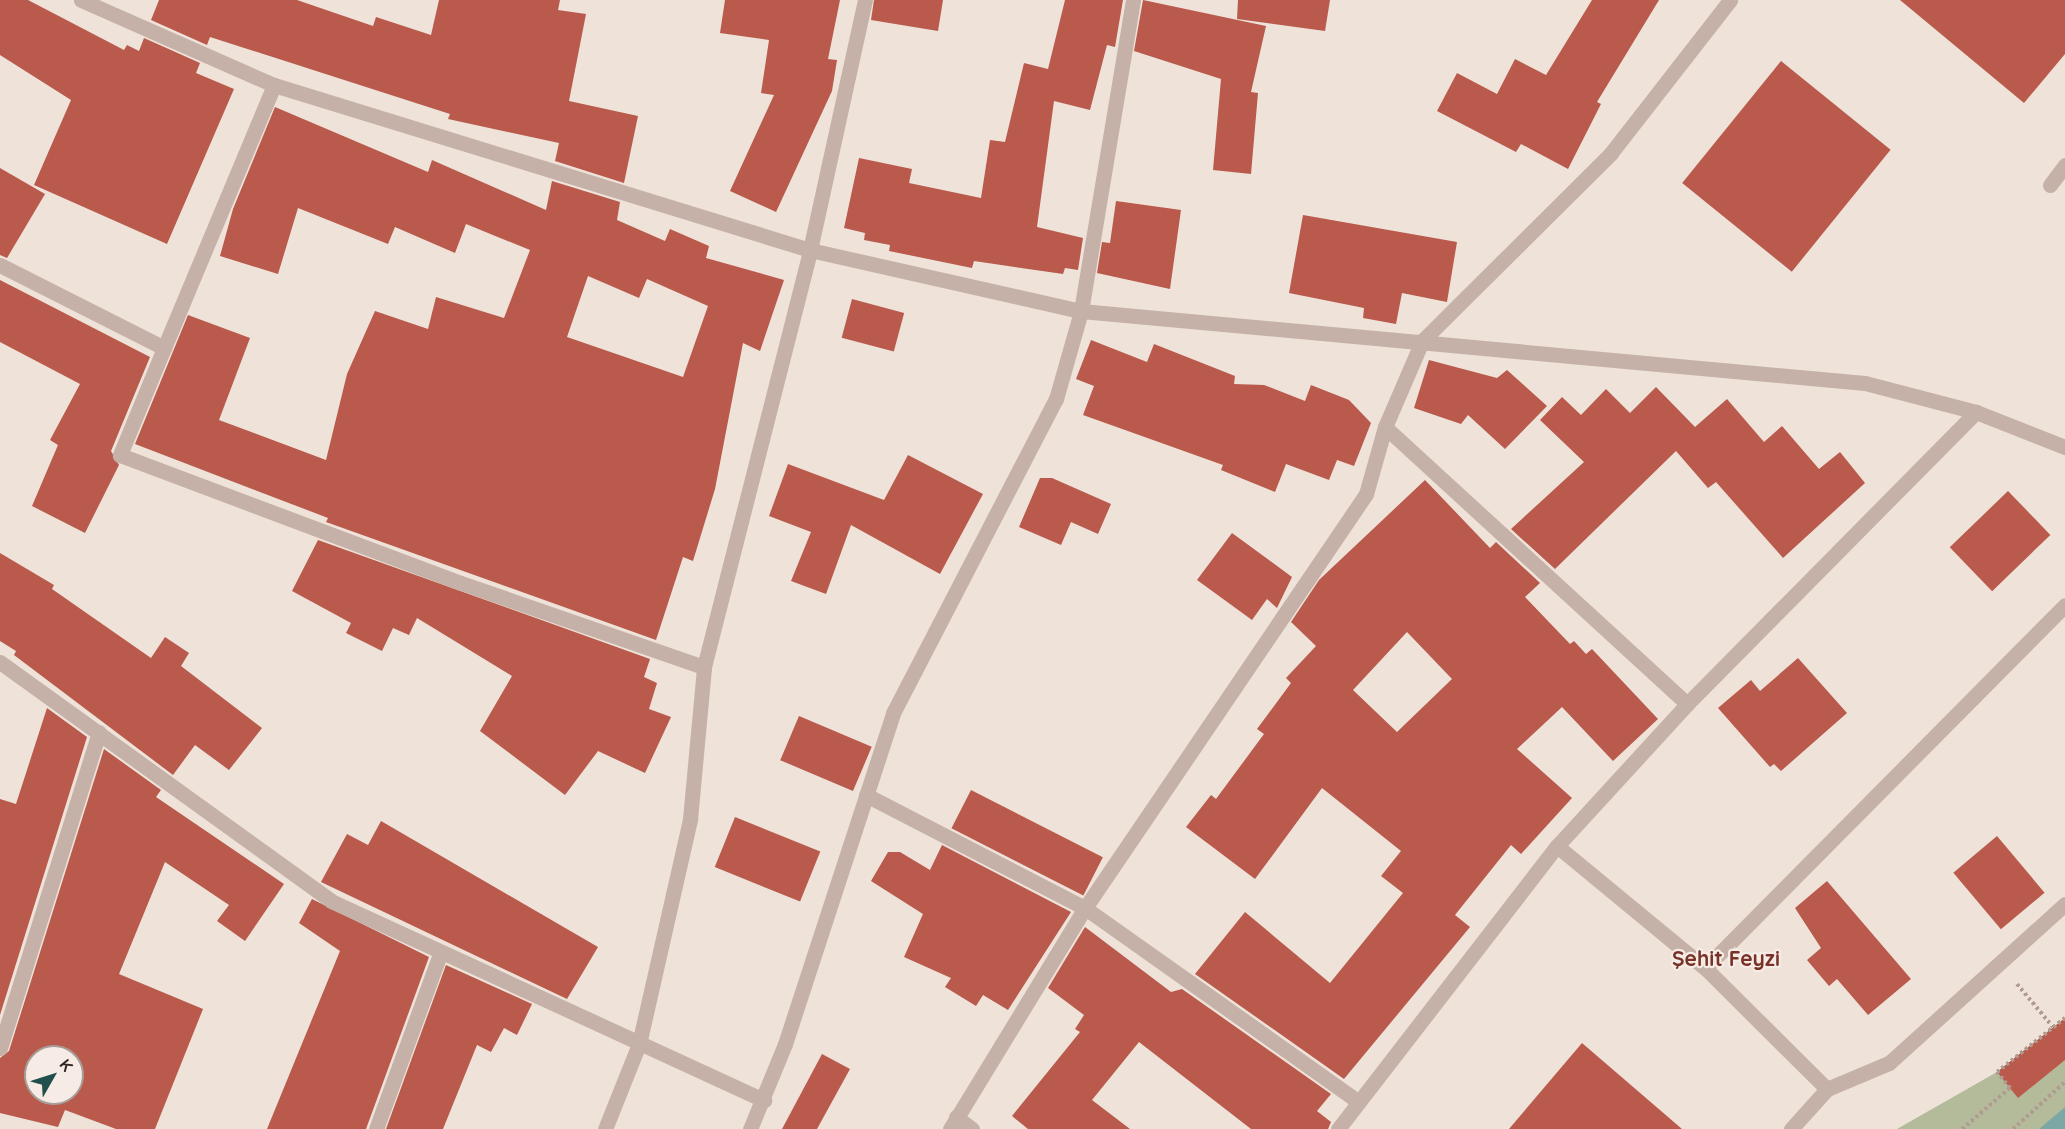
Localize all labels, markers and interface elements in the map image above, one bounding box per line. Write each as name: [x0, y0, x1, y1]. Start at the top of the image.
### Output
district label: Şehit Feyzi: [1672, 945, 1780, 971]
north arrow: [24, 1045, 84, 1105]
text: K: [55, 1055, 77, 1075]

